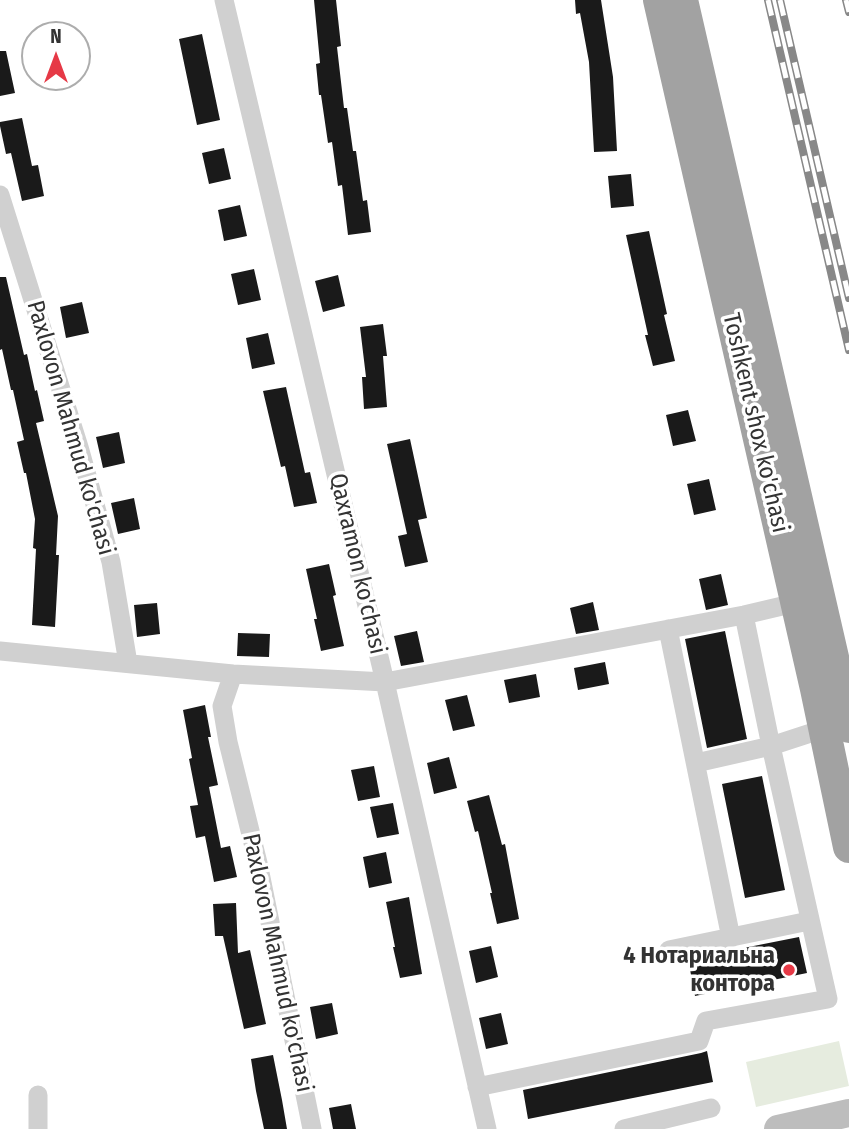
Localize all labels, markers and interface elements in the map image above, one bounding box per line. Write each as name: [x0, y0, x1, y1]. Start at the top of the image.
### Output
north arrow: [21, 21, 91, 91]
text: N: [50, 25, 62, 48]
street label: Paxlovon Mahmud ko'chasi: [20, 297, 120, 559]
street label: Toshkent shox ko'chasi: [716, 310, 794, 536]
street label: Qaxramon ko'chasi: [322, 471, 392, 657]
street label: Paxlovon Mahmud ko'chasi: [236, 831, 318, 1095]
place label: 4 Нотариальна контора: [623, 942, 775, 998]
marker: 4 Нотариальна контора: [781, 962, 797, 978]

